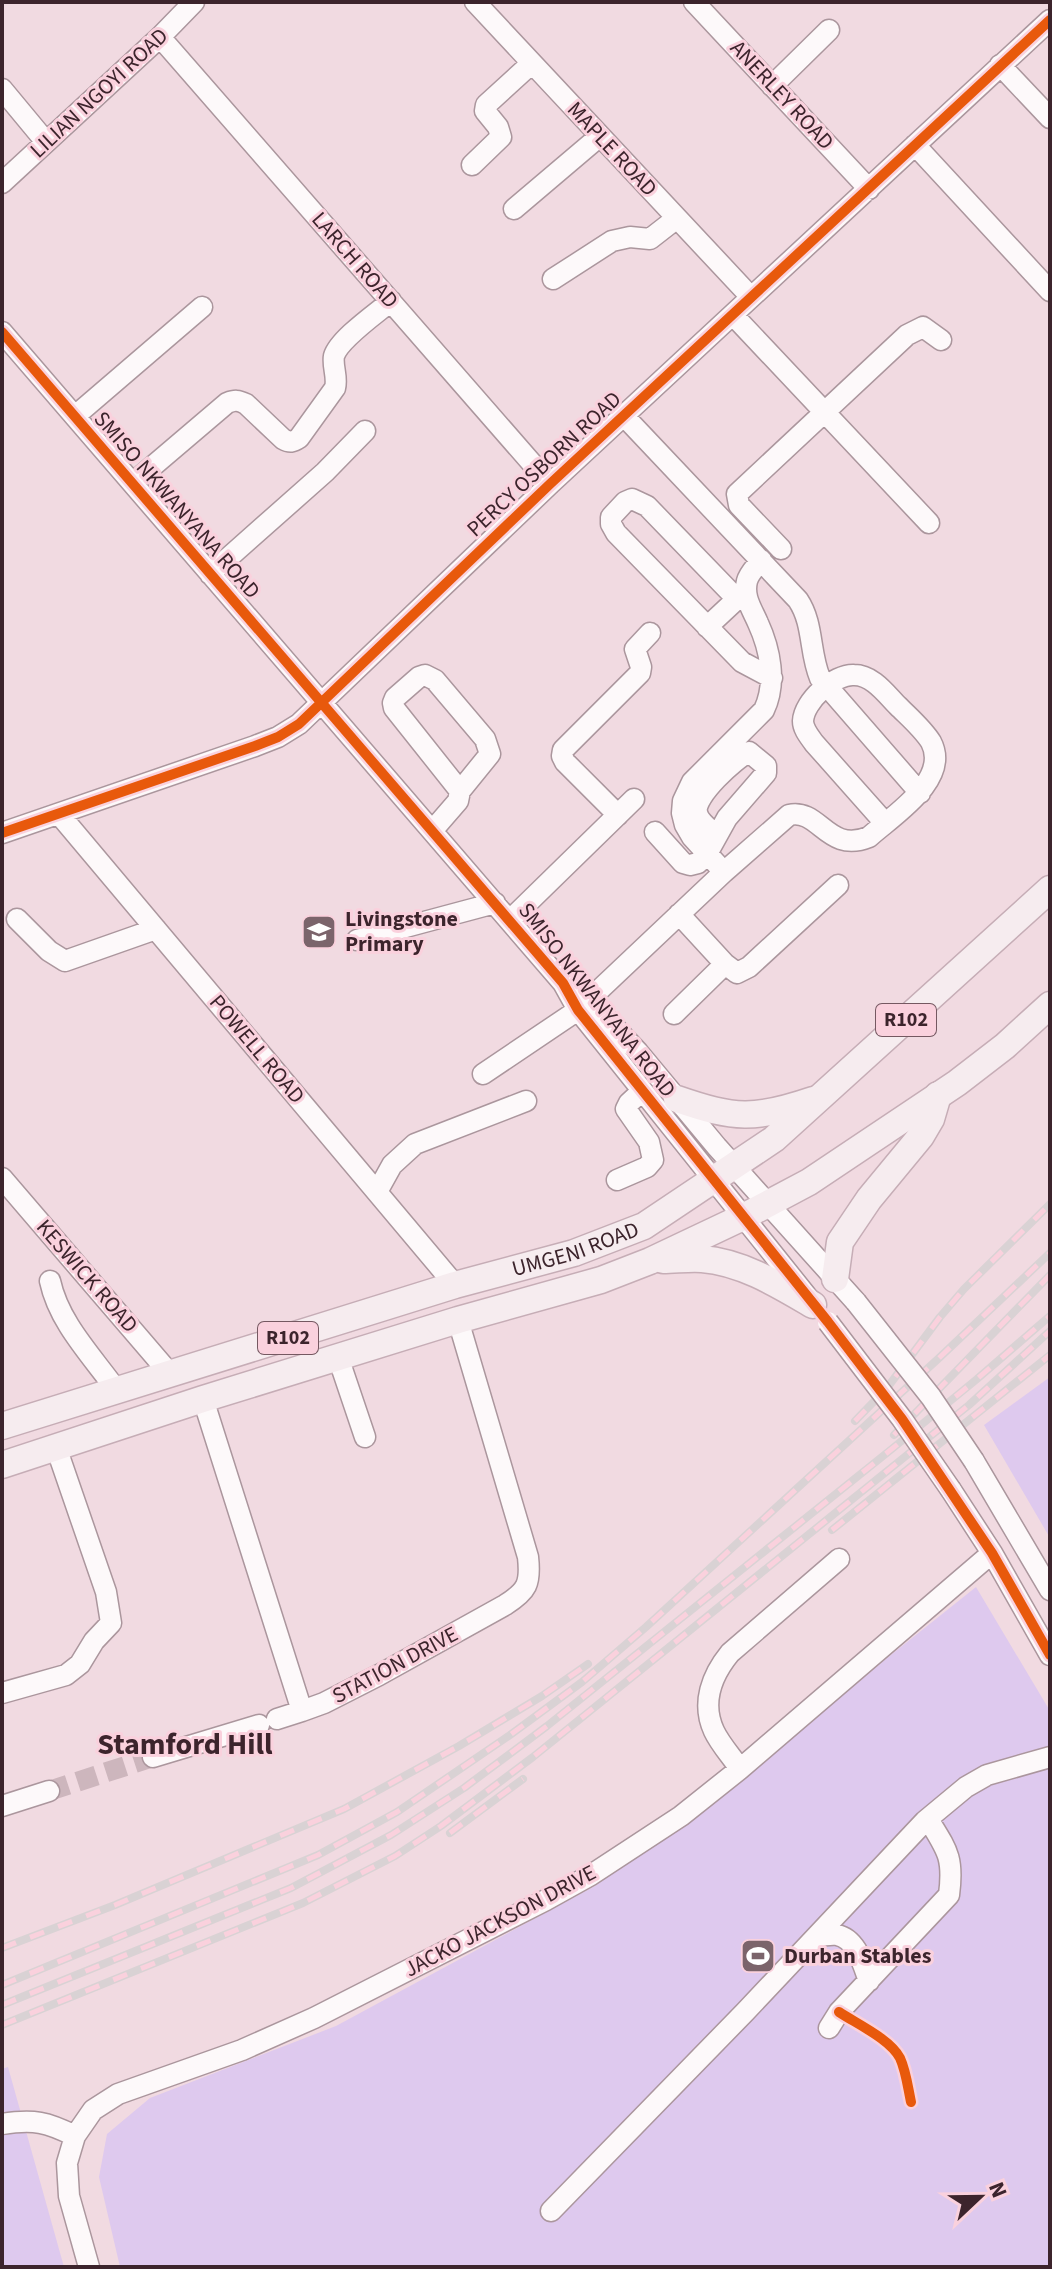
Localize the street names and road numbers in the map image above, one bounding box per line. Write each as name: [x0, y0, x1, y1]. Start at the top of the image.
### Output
street label: LILIAN NGOYI ROAD: [23, 20, 175, 166]
street label: ANERLEY ROAD: [723, 33, 841, 157]
street label: MAPLE ROAD: [560, 94, 664, 204]
street label: LARCH ROAD: [304, 205, 406, 315]
street label: PERCY OSBORN ROAD: [459, 384, 629, 544]
street label: SMISO NKWANYANA ROAD: [86, 404, 268, 606]
street label: SMISO NKWANYANA ROAD: [511, 896, 683, 1104]
street label: POWELL ROAD: [202, 987, 312, 1111]
road number: R102: [876, 1004, 936, 1036]
street label: KESWICK ROAD: [29, 1212, 145, 1340]
street label: UMGENI ROAD: [508, 1213, 644, 1285]
road number: R102: [258, 1322, 318, 1354]
street label: STATION DRIVE: [326, 1618, 464, 1712]
street label: JACKO JACKSON DRIVE: [398, 1857, 602, 1985]

